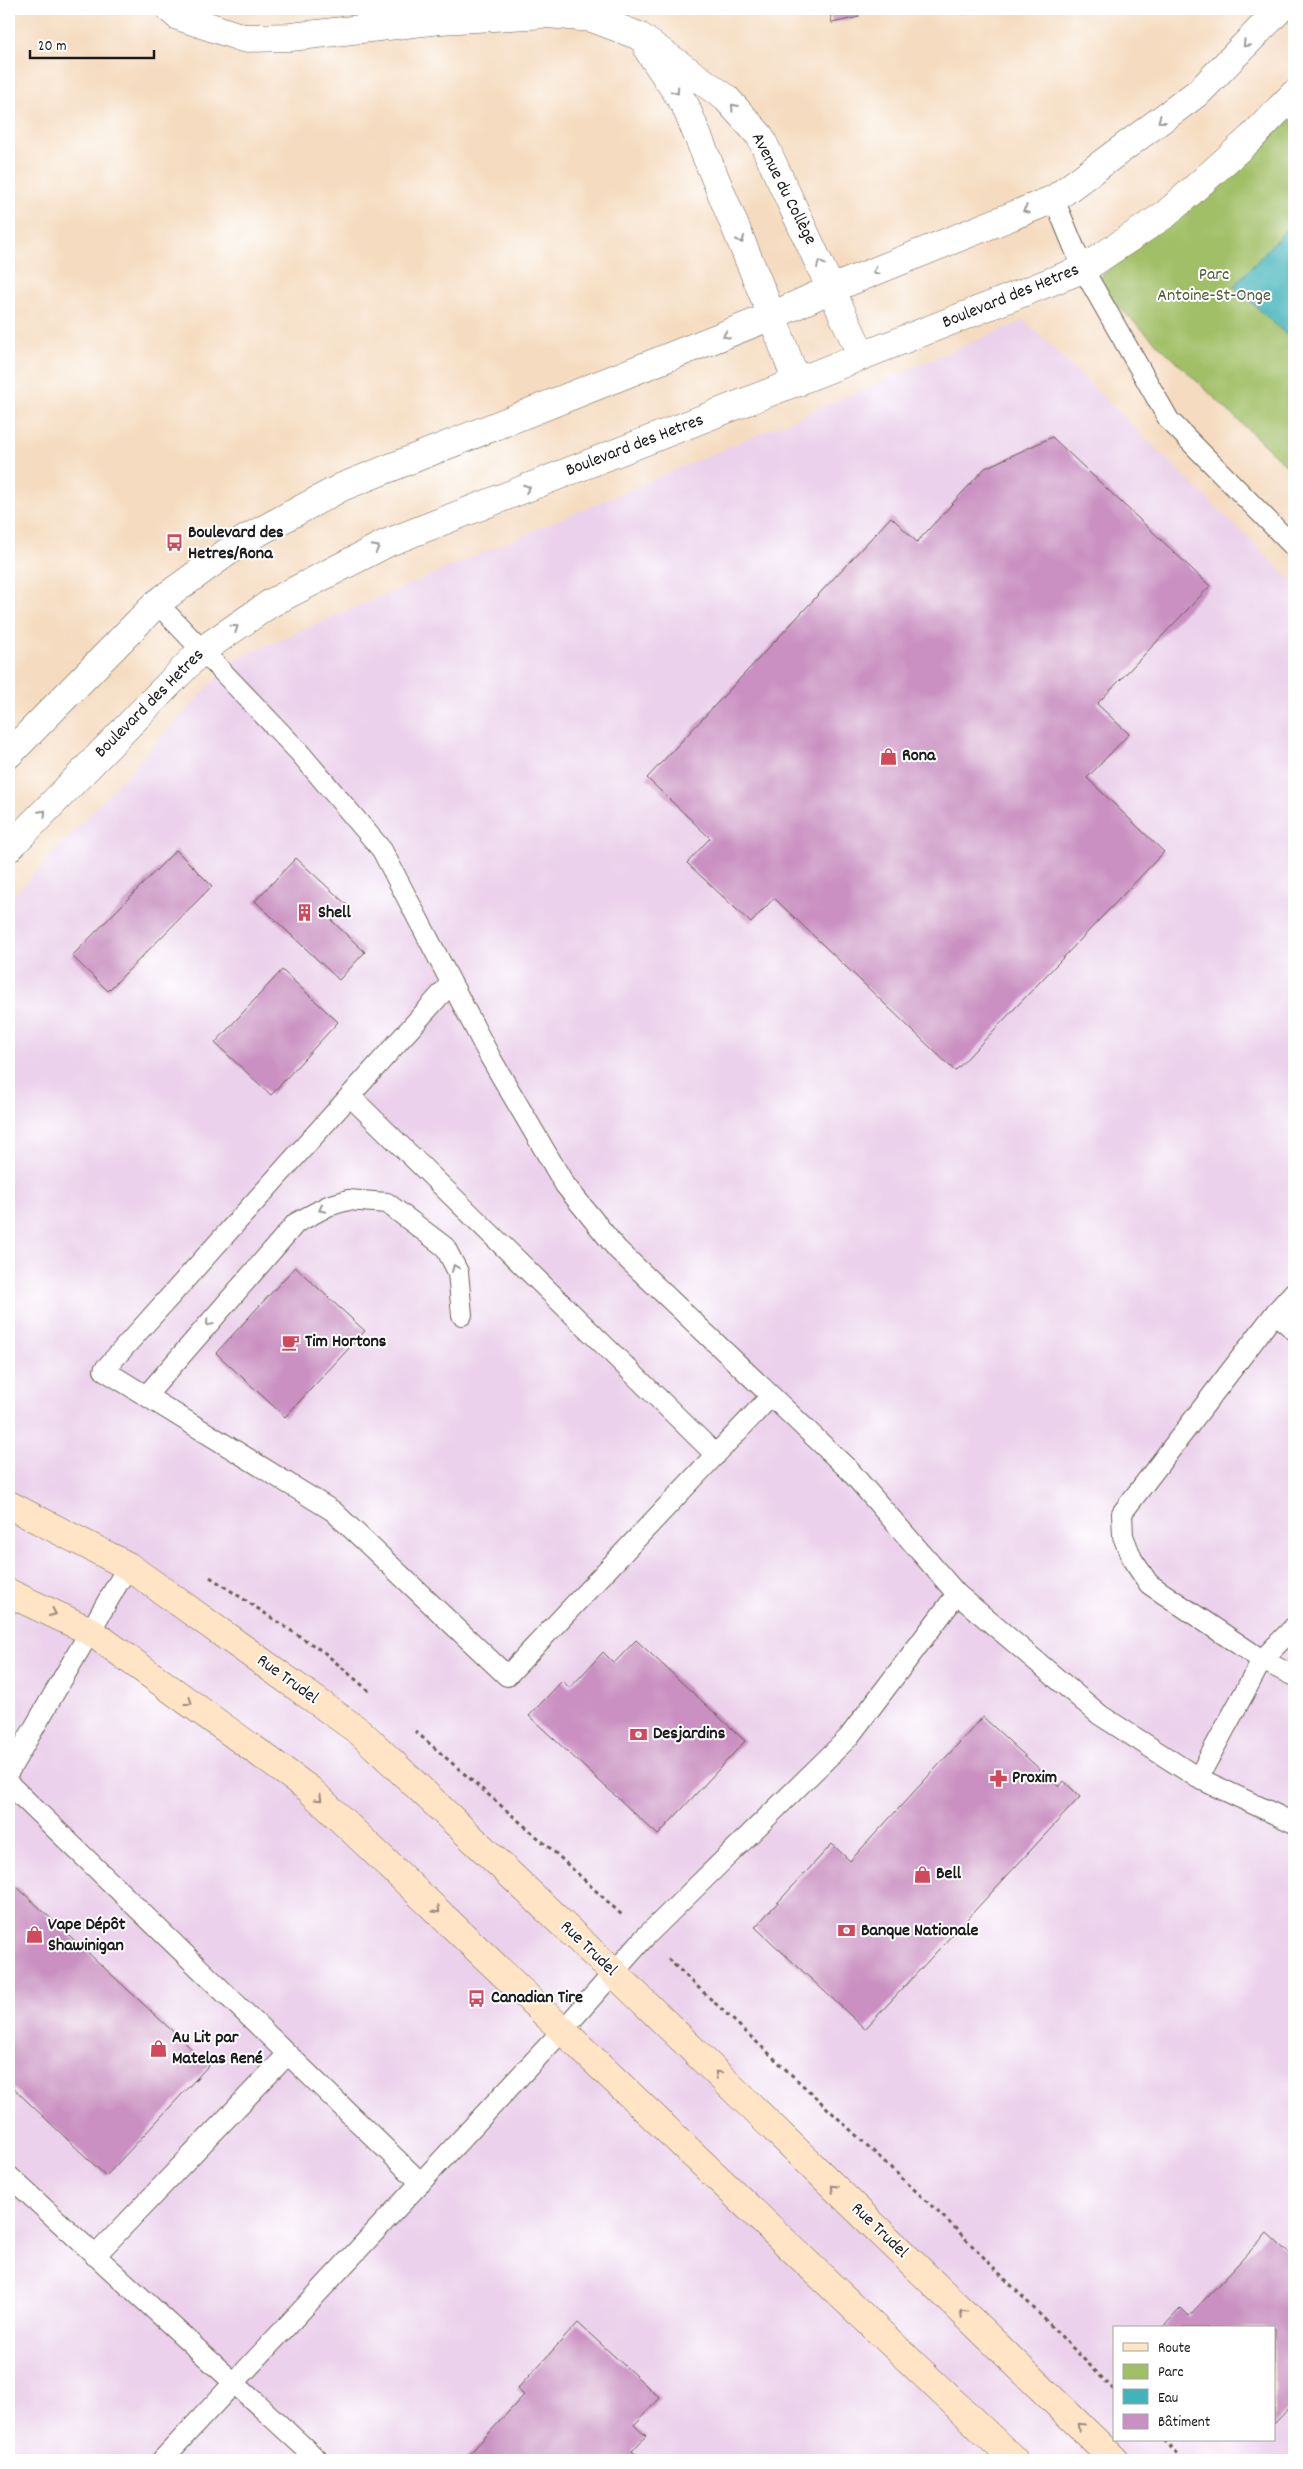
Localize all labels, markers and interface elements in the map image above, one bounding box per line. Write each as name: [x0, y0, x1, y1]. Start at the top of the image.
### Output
scale bar: [30, 28, 154, 60]
text: 20 m: [38, 36, 66, 58]
one-way arrow: [1243, 38, 1252, 47]
one-way arrow: [670, 86, 679, 95]
one-way arrow: [732, 104, 740, 113]
one-way arrow: [1157, 114, 1167, 123]
street label: Avenue du Collège: [744, 129, 822, 249]
one-way arrow: [1023, 204, 1031, 214]
one-way arrow: [734, 235, 745, 244]
street label: Boulevard des Hetres: [939, 258, 1083, 336]
one-way arrow: [816, 260, 826, 269]
park label: Parc Antoine-St-Onge: [1157, 263, 1271, 309]
one-way arrow: [872, 265, 881, 275]
one-way arrow: [722, 328, 731, 339]
street label: Boulevard des Hetres: [563, 408, 707, 484]
one-way arrow: [522, 484, 531, 494]
place label: Boulevard des Hetres/Rona: [188, 521, 284, 567]
bus stop icon: Boulevard des Hetres/Rona: [164, 533, 184, 553]
one-way arrow: [371, 544, 380, 554]
one-way arrow: [229, 624, 238, 634]
street label: Boulevard des Hetres: [90, 644, 210, 764]
place label: Rona: [902, 744, 936, 769]
shop icon: Rona: [878, 746, 898, 766]
one-way arrow: [37, 810, 46, 819]
place label: Shell: [318, 901, 351, 926]
building icon: Shell: [294, 903, 314, 923]
one-way arrow: [318, 1203, 327, 1213]
one-way arrow: [450, 1264, 461, 1273]
one-way arrow: [205, 1318, 214, 1327]
place label: Tim Hortons: [305, 1330, 387, 1355]
cafe icon: Tim Hortons: [281, 1332, 301, 1352]
one-way arrow: [48, 1607, 57, 1618]
street label: Rue Trudel: [251, 1649, 324, 1711]
one-way arrow: [183, 1696, 192, 1705]
place label: Desjardins: [653, 1722, 726, 1747]
bank icon: Desjardins: [629, 1724, 649, 1744]
place label: Proxim: [1012, 1766, 1057, 1791]
pharmacy icon: Proxim: [988, 1768, 1008, 1788]
one-way arrow: [314, 1792, 323, 1801]
place label: Bell: [936, 1862, 962, 1887]
shop icon: Bell: [912, 1864, 932, 1884]
one-way arrow: [432, 1904, 441, 1913]
place label: Vape Dépôt Shawinigan: [48, 1913, 126, 1959]
street label: Rue Trudel: [554, 1915, 623, 1983]
place label: Banque Nationale: [861, 1919, 978, 1944]
bank icon: Banque Nationale: [837, 1921, 857, 1941]
shop icon: Vape Dépôt Shawinigan: [24, 1925, 44, 1945]
place label: Canadian Tire: [491, 1986, 583, 2011]
bus stop icon: Canadian Tire: [467, 1988, 487, 2008]
place label: Au Lit par Matelas René: [172, 2026, 263, 2072]
shop icon: Au Lit par Matelas René: [148, 2038, 168, 2058]
one-way arrow: [714, 2071, 723, 2080]
one-way arrow: [831, 2185, 840, 2194]
street label: Rue Trudel: [845, 2197, 914, 2265]
one-way arrow: [960, 2310, 969, 2319]
legend: [1113, 2326, 1276, 2442]
text: Route: [1158, 2338, 1191, 2360]
text: Parc: [1158, 2362, 1183, 2384]
text: Eau: [1158, 2388, 1178, 2410]
text: Bâtiment: [1158, 2412, 1211, 2434]
one-way arrow: [1076, 2423, 1085, 2432]

